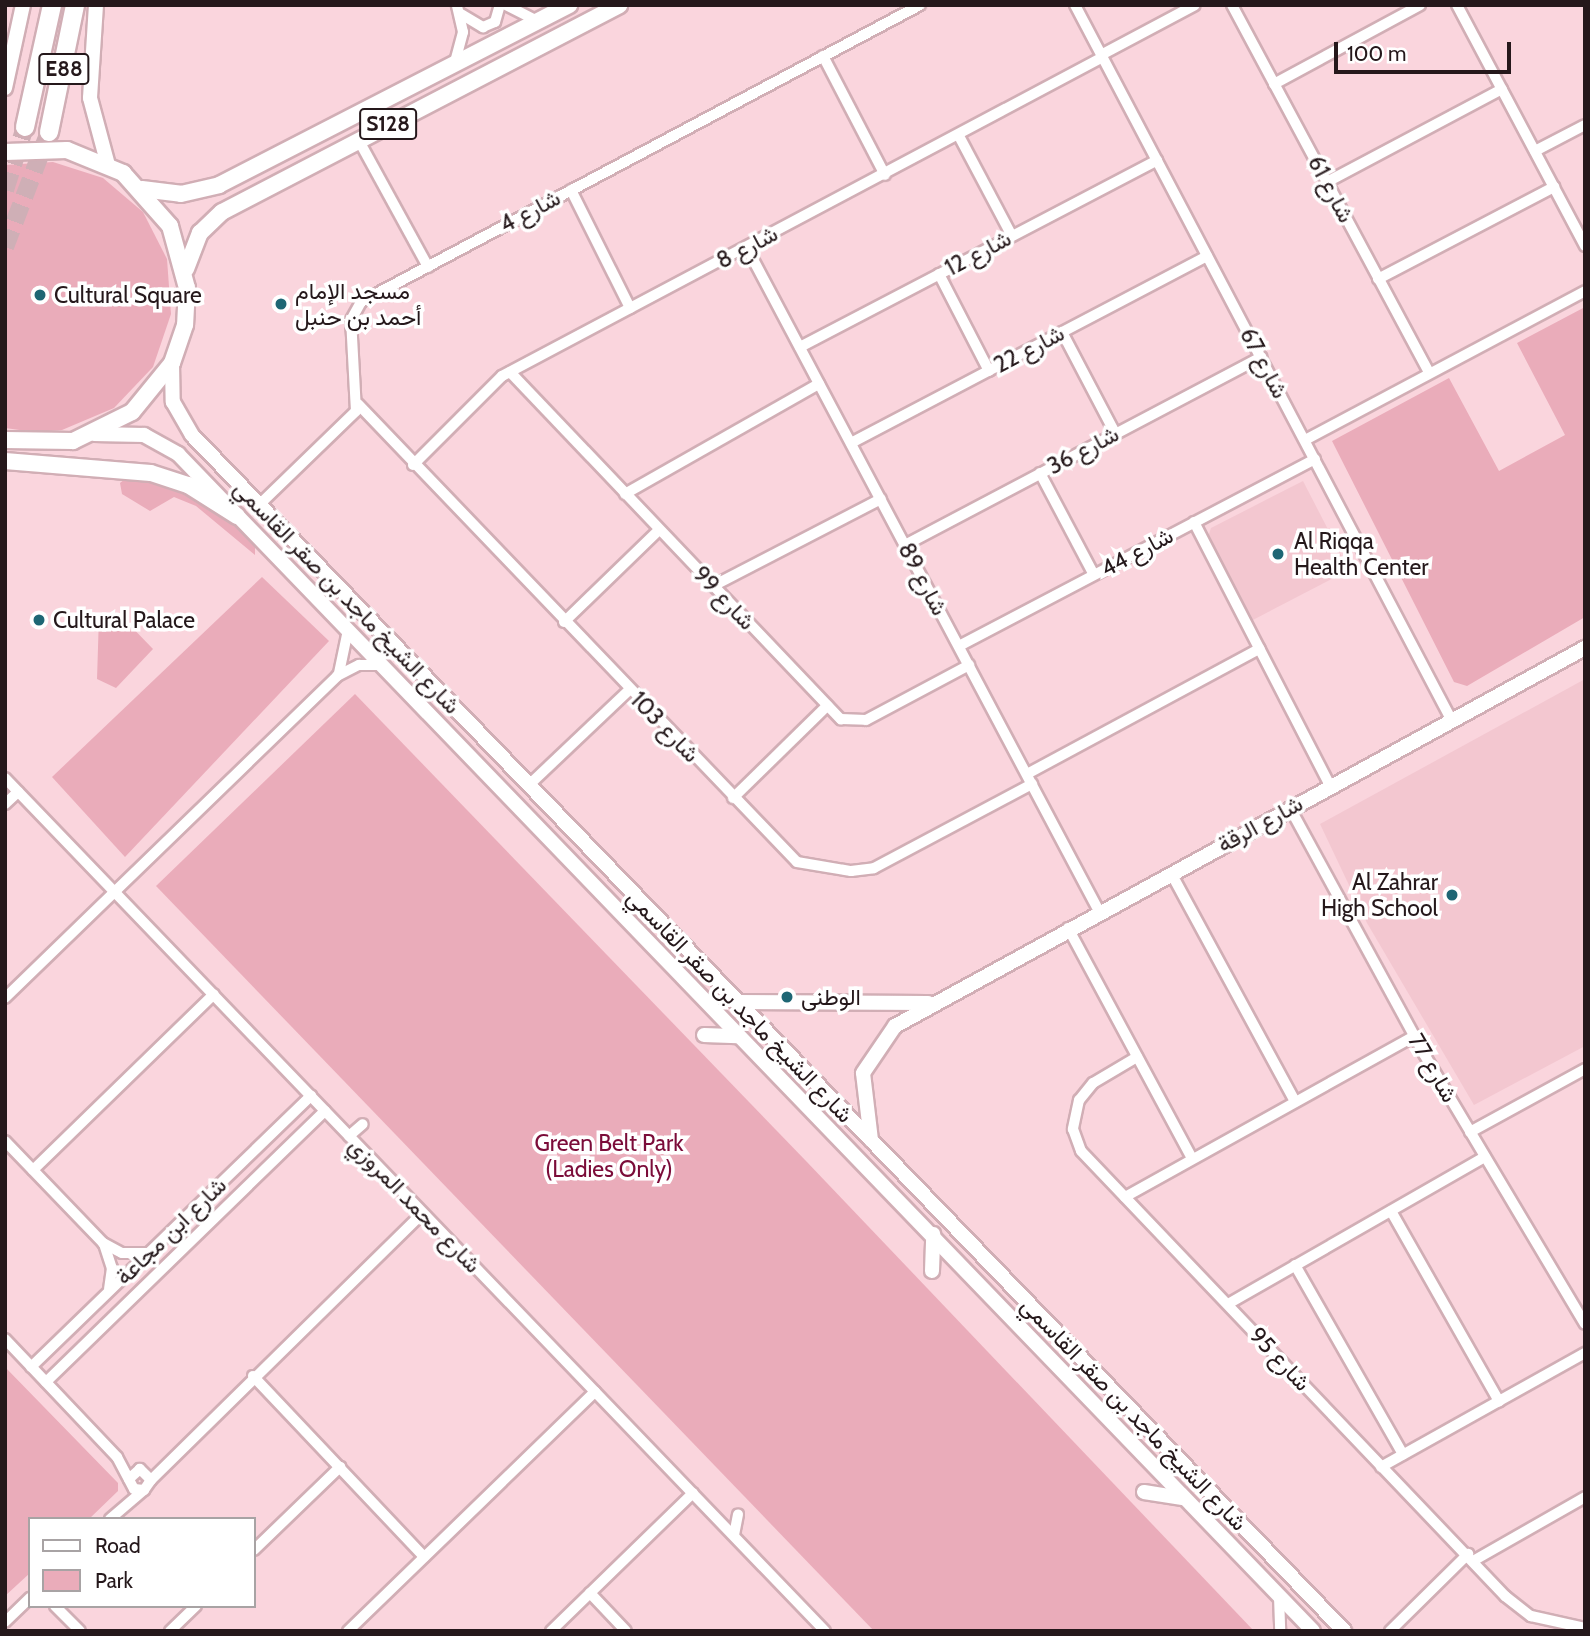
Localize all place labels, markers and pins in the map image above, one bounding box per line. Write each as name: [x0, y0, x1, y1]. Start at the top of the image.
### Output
place label: مسجد الإمام أحمد بن حنبل: [295, 277, 421, 331]
place label: Cultural Square: [54, 281, 202, 309]
marker: Cultural Square: [32, 287, 48, 303]
marker: مسجد الإمام أحمد بن حنبل: [273, 296, 289, 312]
place label: Al Riqqa Health Center: [1294, 527, 1428, 581]
marker: Al Riqqa Health Center: [1268, 544, 1288, 564]
place label: Cultural Palace: [53, 606, 195, 634]
marker: Cultural Palace: [31, 612, 47, 628]
place label: Al Zahrar High School: [1321, 868, 1438, 922]
marker: Al Zahrar High School: [1444, 887, 1460, 903]
place label: الوطنی: [801, 983, 861, 1011]
marker: الوطنی: [779, 989, 795, 1005]

